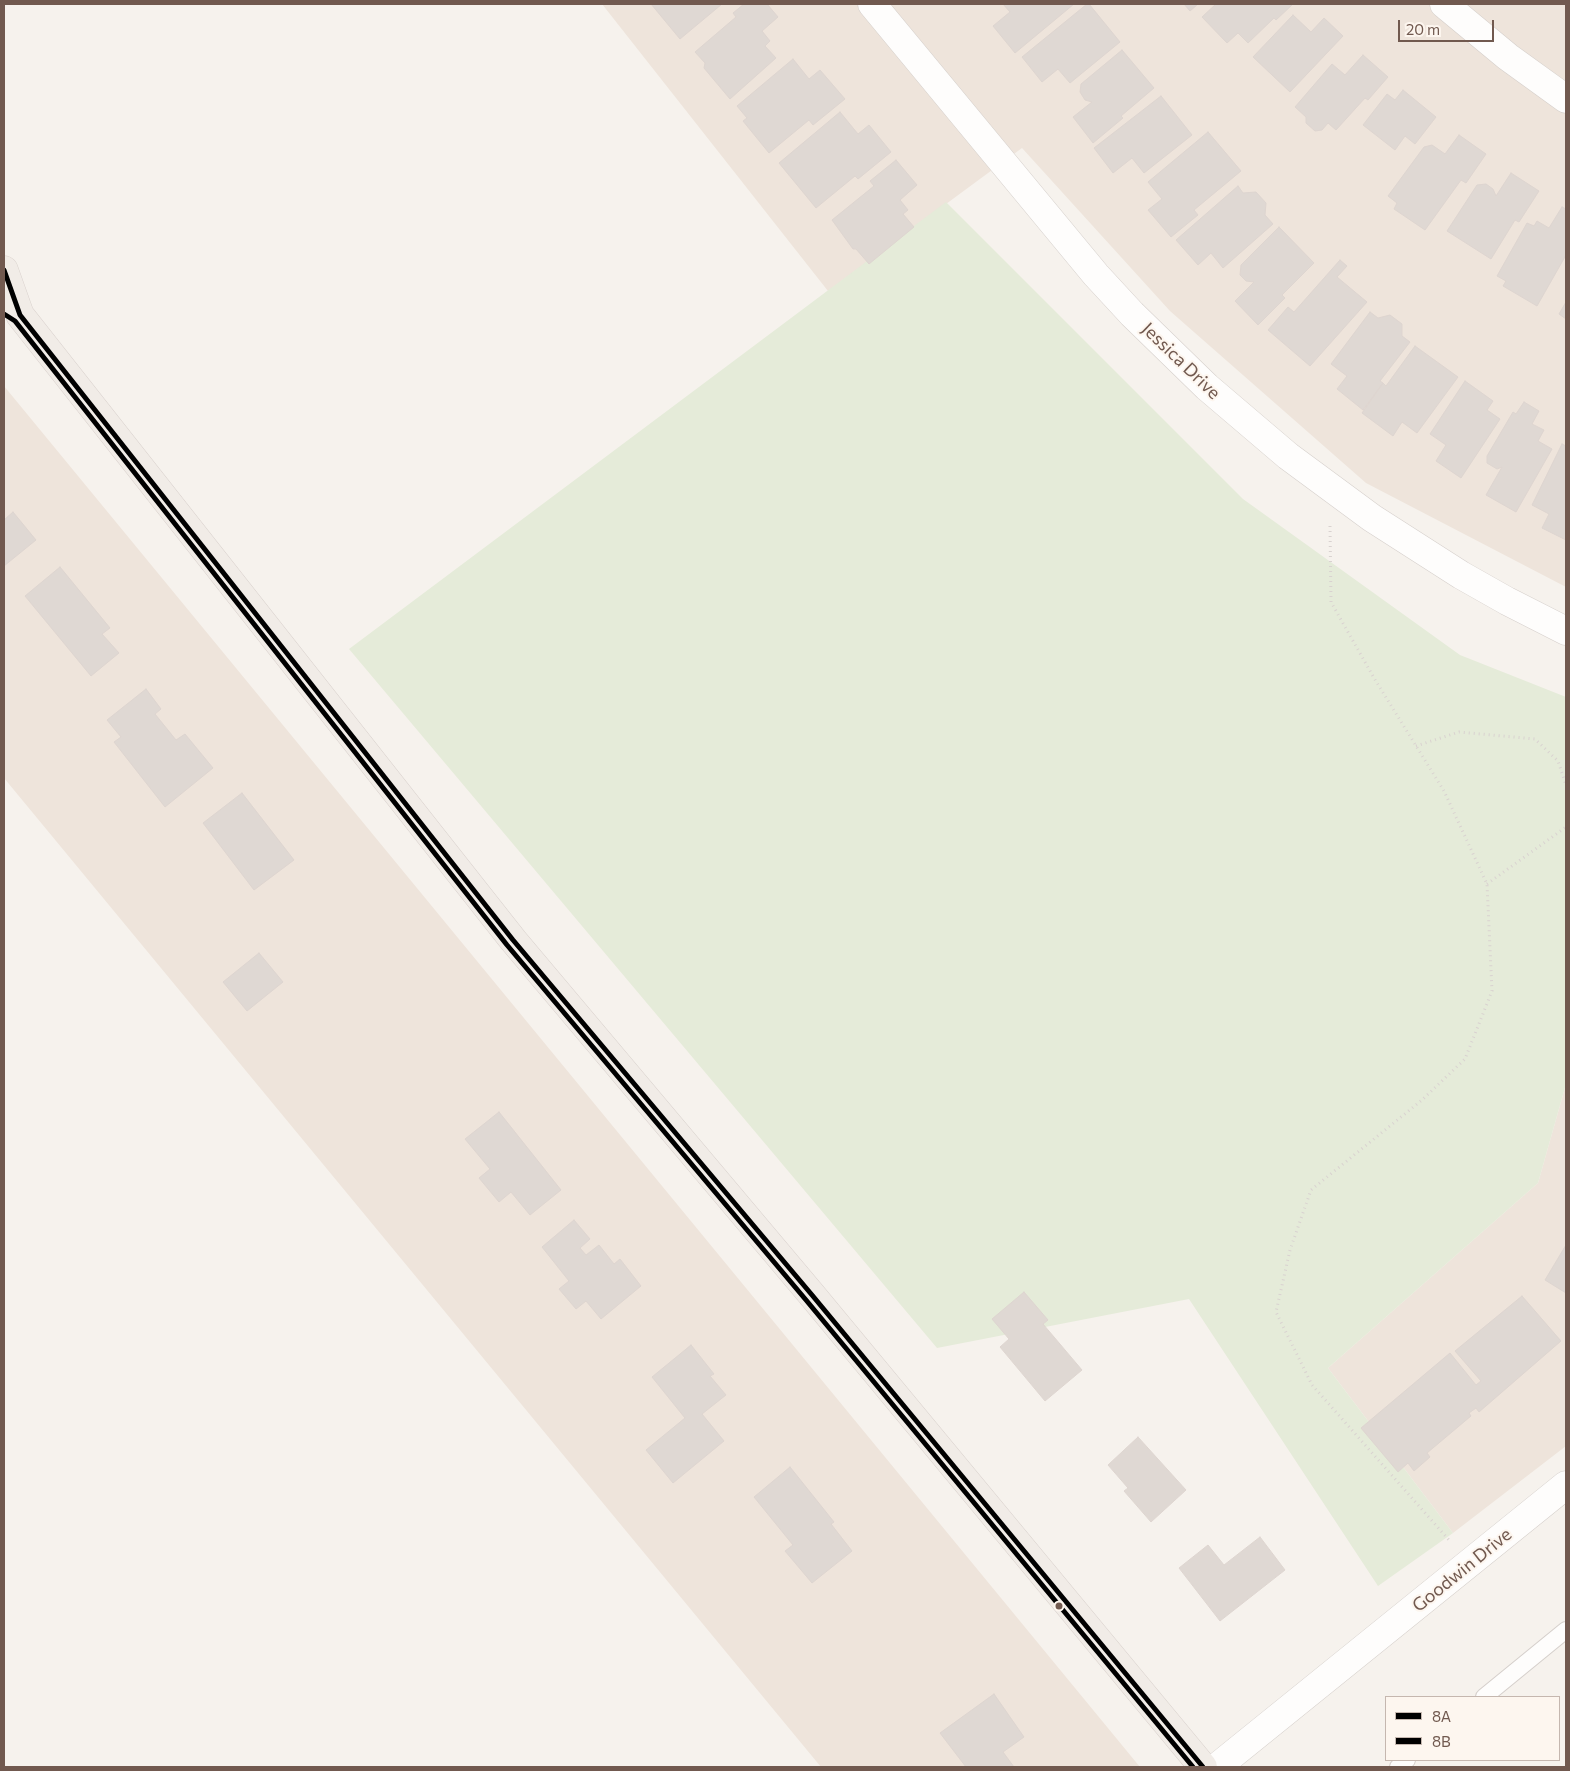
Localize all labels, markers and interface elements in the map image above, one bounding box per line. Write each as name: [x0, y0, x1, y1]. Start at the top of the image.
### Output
scale bar: [1400, 10, 1496, 42]
text: 20 m: [1406, 20, 1440, 38]
street label: Jessica Drive: [1137, 318, 1225, 404]
street label: Goodwin Drive: [1408, 1523, 1516, 1617]
unlabelled marker: [1054, 1601, 1064, 1611]
legend: [1385, 1696, 1560, 1761]
text: 8A: [1432, 1707, 1451, 1725]
text: 8B: [1432, 1732, 1451, 1750]

